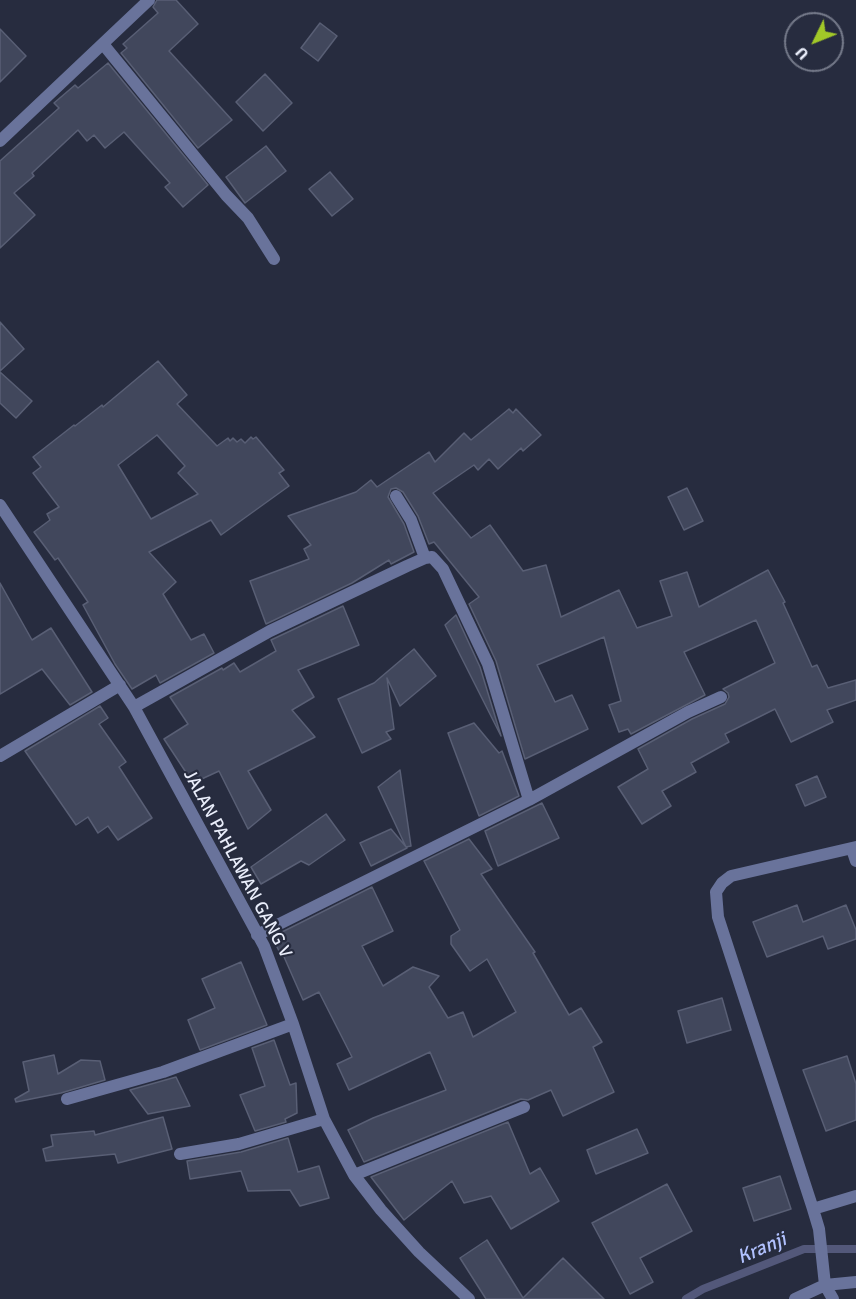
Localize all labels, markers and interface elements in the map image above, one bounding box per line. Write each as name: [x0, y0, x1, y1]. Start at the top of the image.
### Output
north arrow: [784, 12, 844, 72]
text: U: [791, 42, 813, 64]
street label: JALAN PAHLAWAN GANG V: [178, 766, 296, 962]
water label: Kranji: [734, 1228, 790, 1270]

